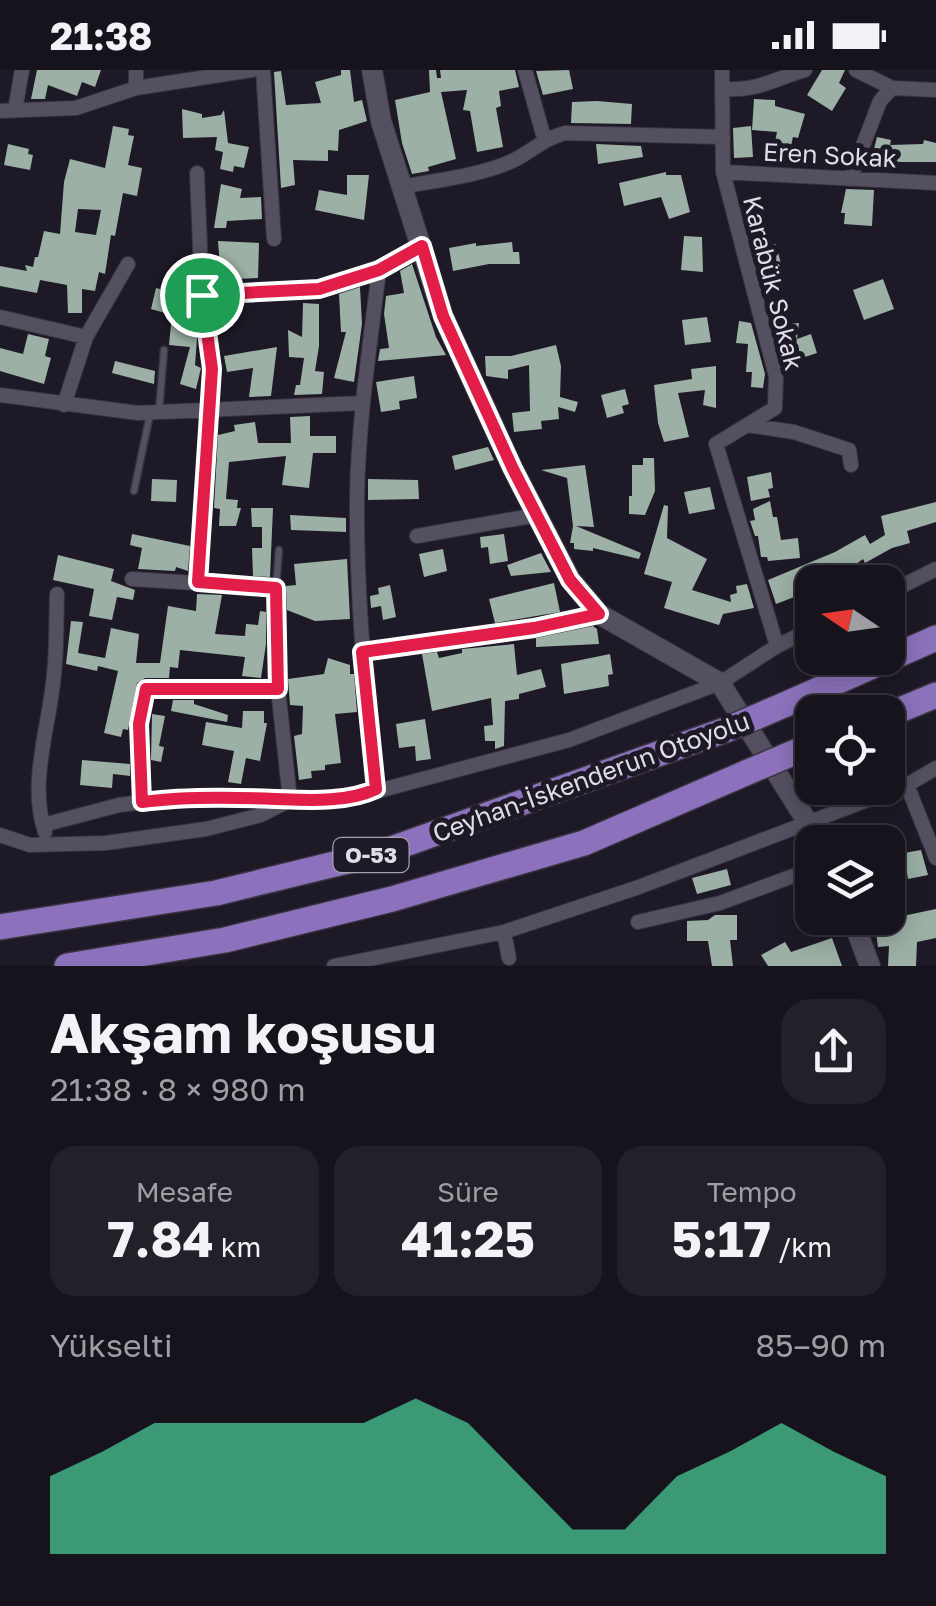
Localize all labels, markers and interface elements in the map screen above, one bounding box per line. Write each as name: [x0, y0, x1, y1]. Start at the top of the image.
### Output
text: 21:38: [50, 13, 152, 58]
street label: Eren Sokak: [762, 136, 898, 173]
street label: Karabük Sokak: [737, 192, 810, 373]
pin: [160, 253, 245, 338]
icon: arrive: [175, 268, 230, 323]
north arrow: [795, 565, 905, 675]
map controls: [795, 565, 905, 935]
button: locate: [795, 695, 905, 805]
street label: Ceyhan-İskenderun Otoyolu: [428, 705, 754, 848]
button: layers: [795, 825, 905, 935]
road number: O-53: [334, 838, 408, 872]
text: Akşam koşusu: [50, 999, 436, 1065]
button: share: [781, 999, 886, 1104]
text: 21:38 · 8 × 980 m: [50, 1070, 306, 1108]
text: Mesafe: [136, 1175, 233, 1208]
text: Süre: [437, 1175, 499, 1208]
text: Tempo: [707, 1175, 797, 1208]
text: 7.84: [107, 1208, 214, 1268]
text: 41:25: [401, 1208, 535, 1268]
text: 5:17: [671, 1208, 771, 1268]
text: km: [214, 1230, 261, 1263]
text: /km: [771, 1230, 832, 1263]
text: Yükselti: [50, 1326, 173, 1364]
text: 85–90 m: [755, 1326, 886, 1364]

